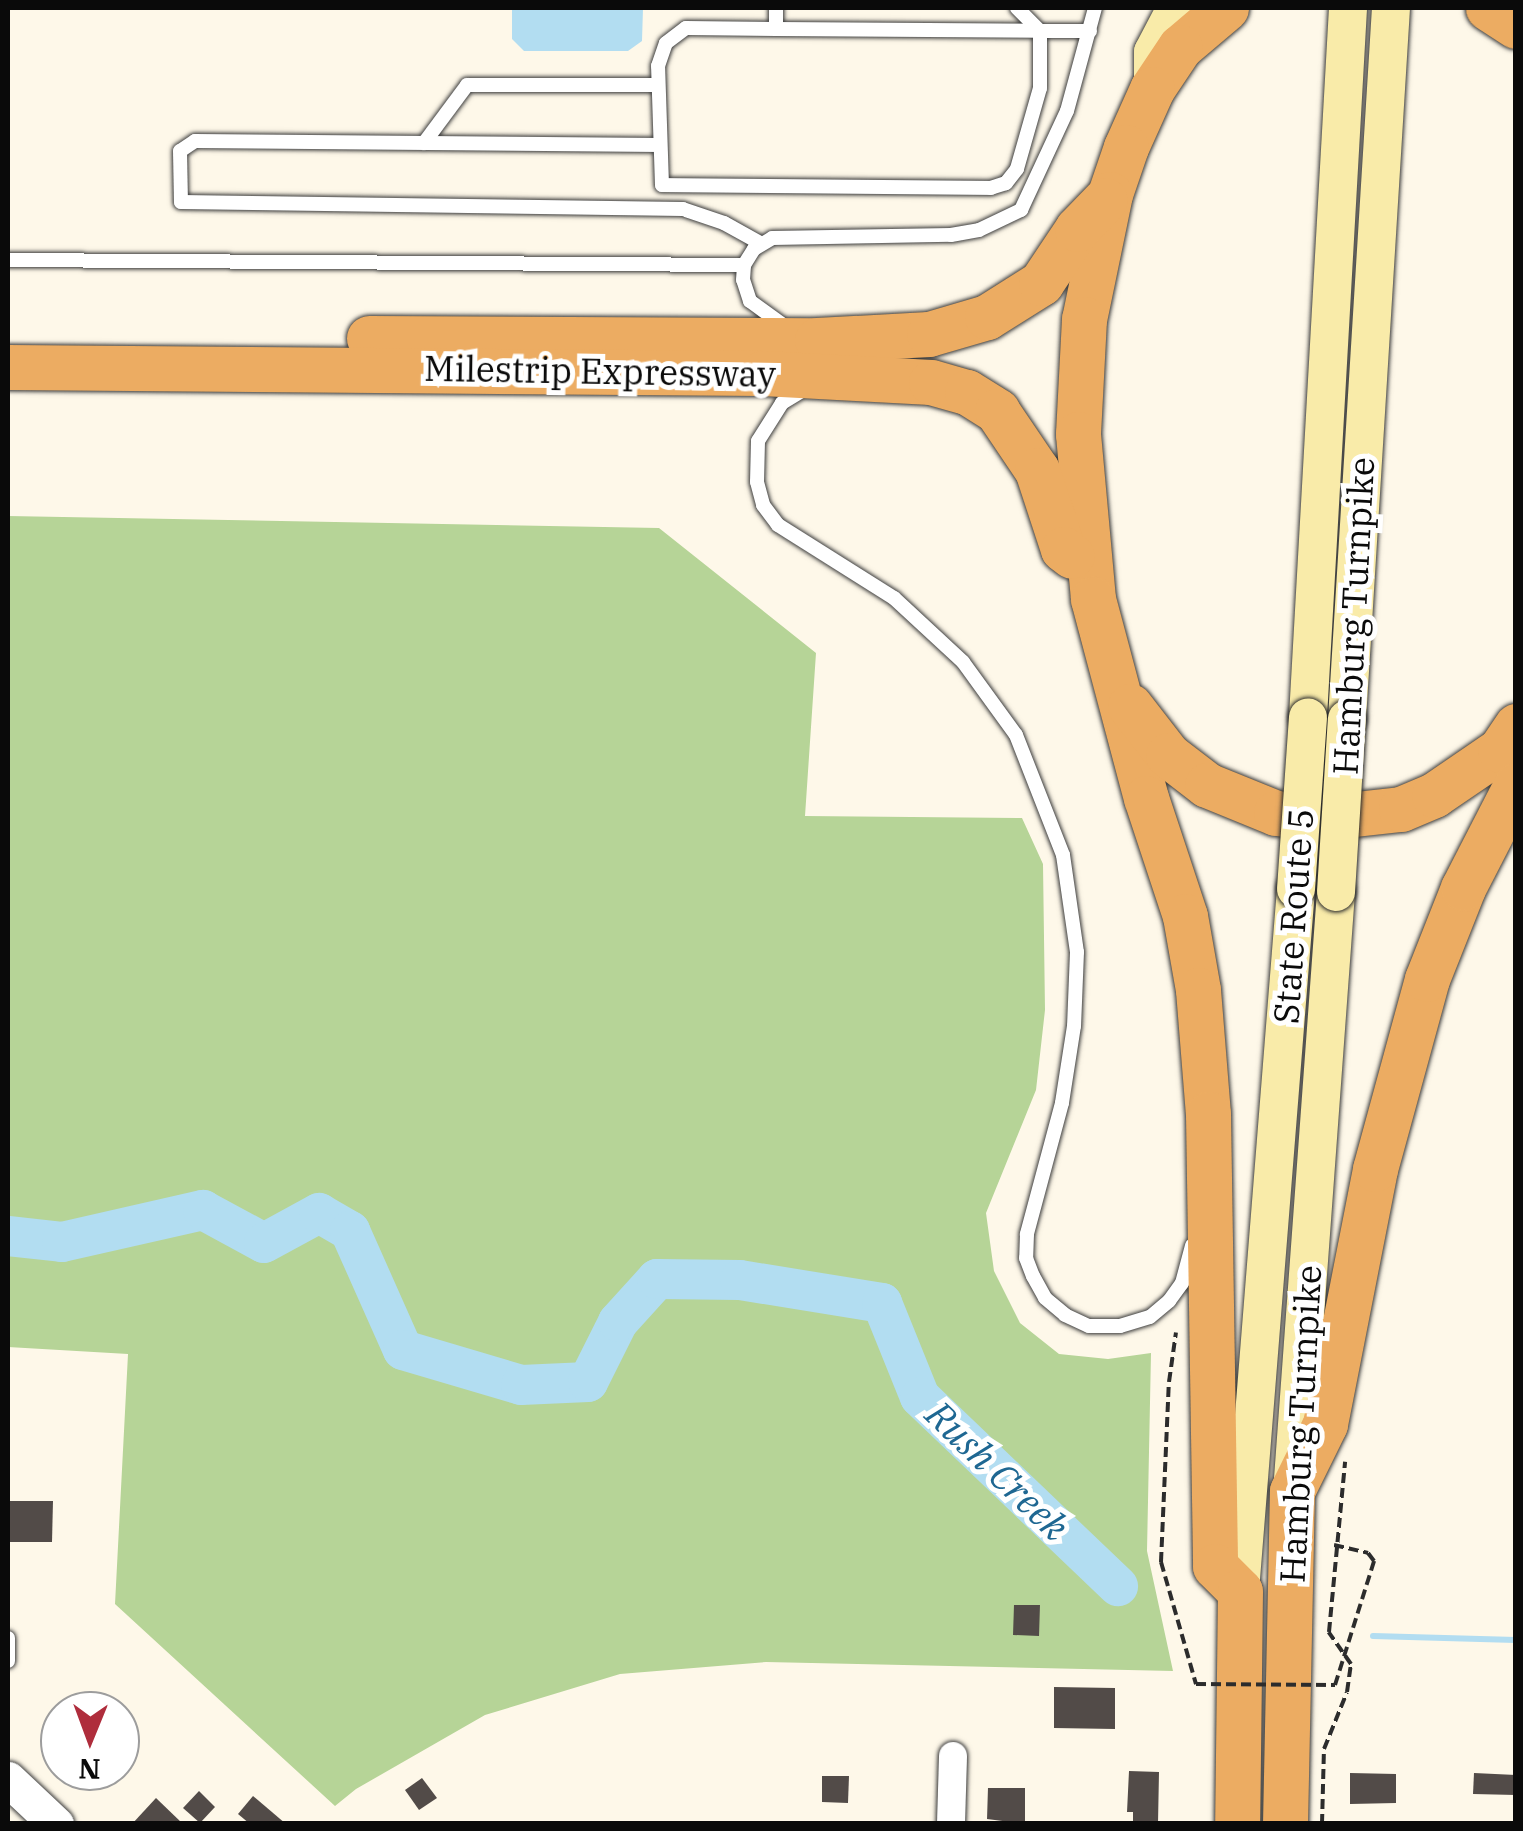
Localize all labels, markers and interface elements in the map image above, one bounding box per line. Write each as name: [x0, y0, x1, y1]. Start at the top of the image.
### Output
street label: Milestrip Expressway: [424, 347, 776, 395]
street label: Hamburg Turnpike: [1324, 456, 1382, 776]
street label: State Route 5: [1265, 807, 1321, 1025]
street label: Hamburg Turnpike: [1271, 1264, 1329, 1584]
water label: Rush Creek: [917, 1391, 1079, 1549]
north arrow: [40, 1691, 140, 1791]
text: N: [78, 1751, 101, 1788]

